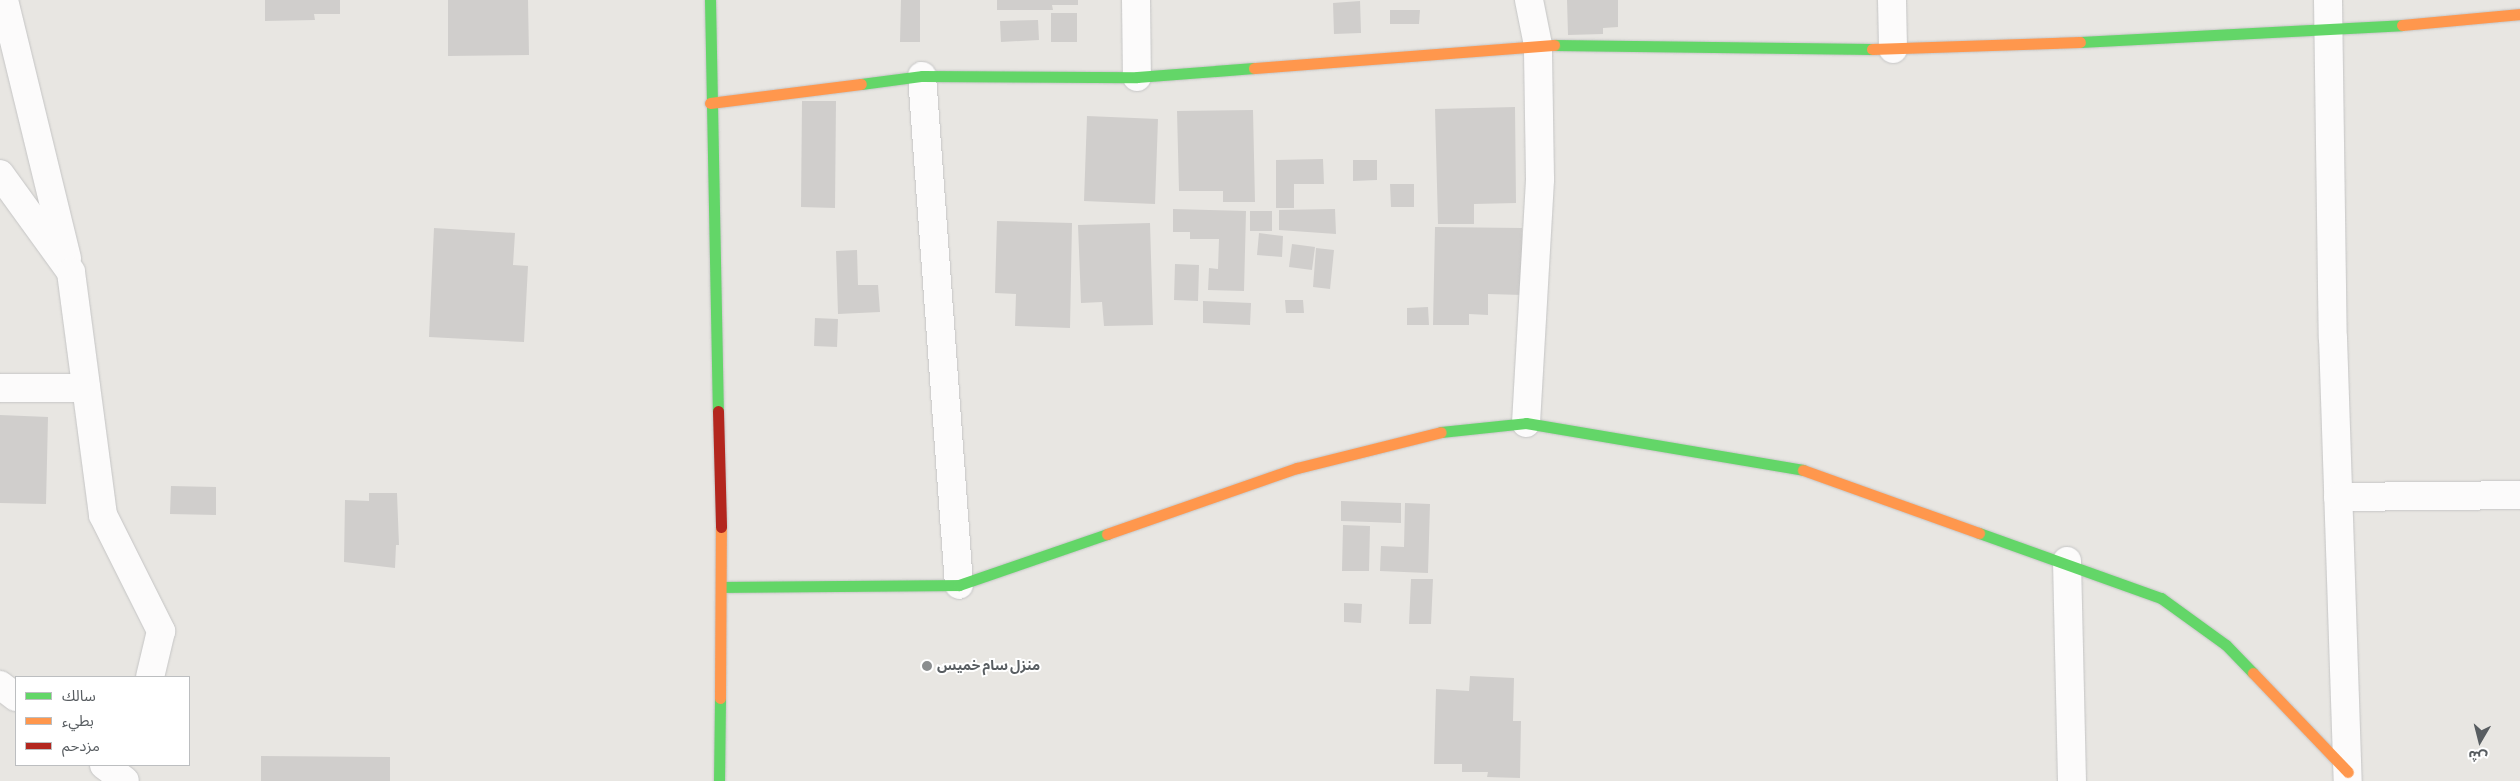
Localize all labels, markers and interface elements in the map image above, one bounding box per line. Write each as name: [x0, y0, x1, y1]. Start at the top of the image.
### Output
place label: منزل سام خميس: [937, 658, 1040, 674]
marker: منزل سام خميس: [921, 660, 933, 672]
legend: [15, 676, 190, 766]
text: سالك: [62, 689, 96, 704]
text: بطيء: [62, 714, 94, 729]
north arrow: [2455, 716, 2505, 766]
text: مزدحم: [62, 739, 100, 754]
text: ش: [2467, 748, 2488, 764]

